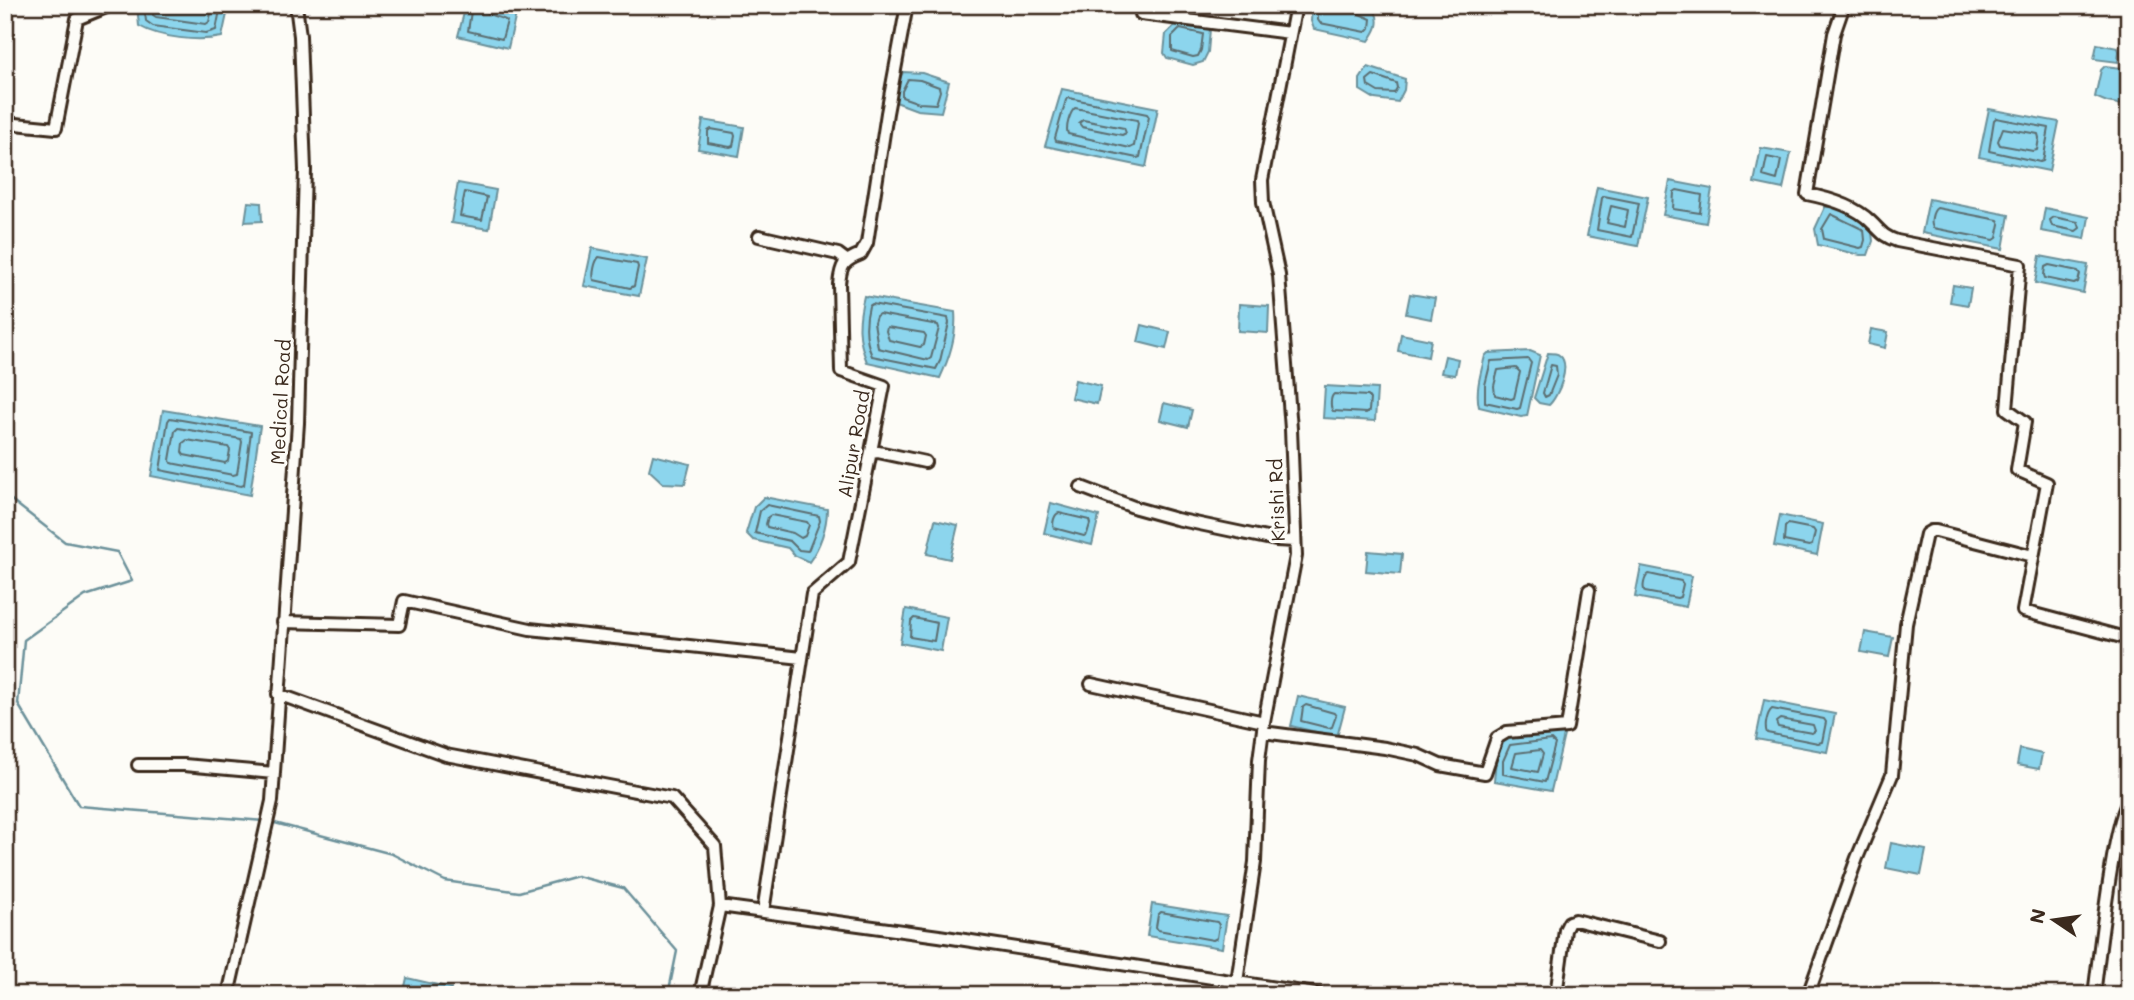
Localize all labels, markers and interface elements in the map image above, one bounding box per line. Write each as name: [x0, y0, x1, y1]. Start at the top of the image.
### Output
street label: Medical Road: [264, 338, 296, 466]
street label: Alipur Road: [831, 388, 875, 500]
street label: Krishi Rd: [1262, 458, 1290, 542]
north arrow: [2018, 884, 2088, 954]
text: N: [2023, 906, 2051, 926]

